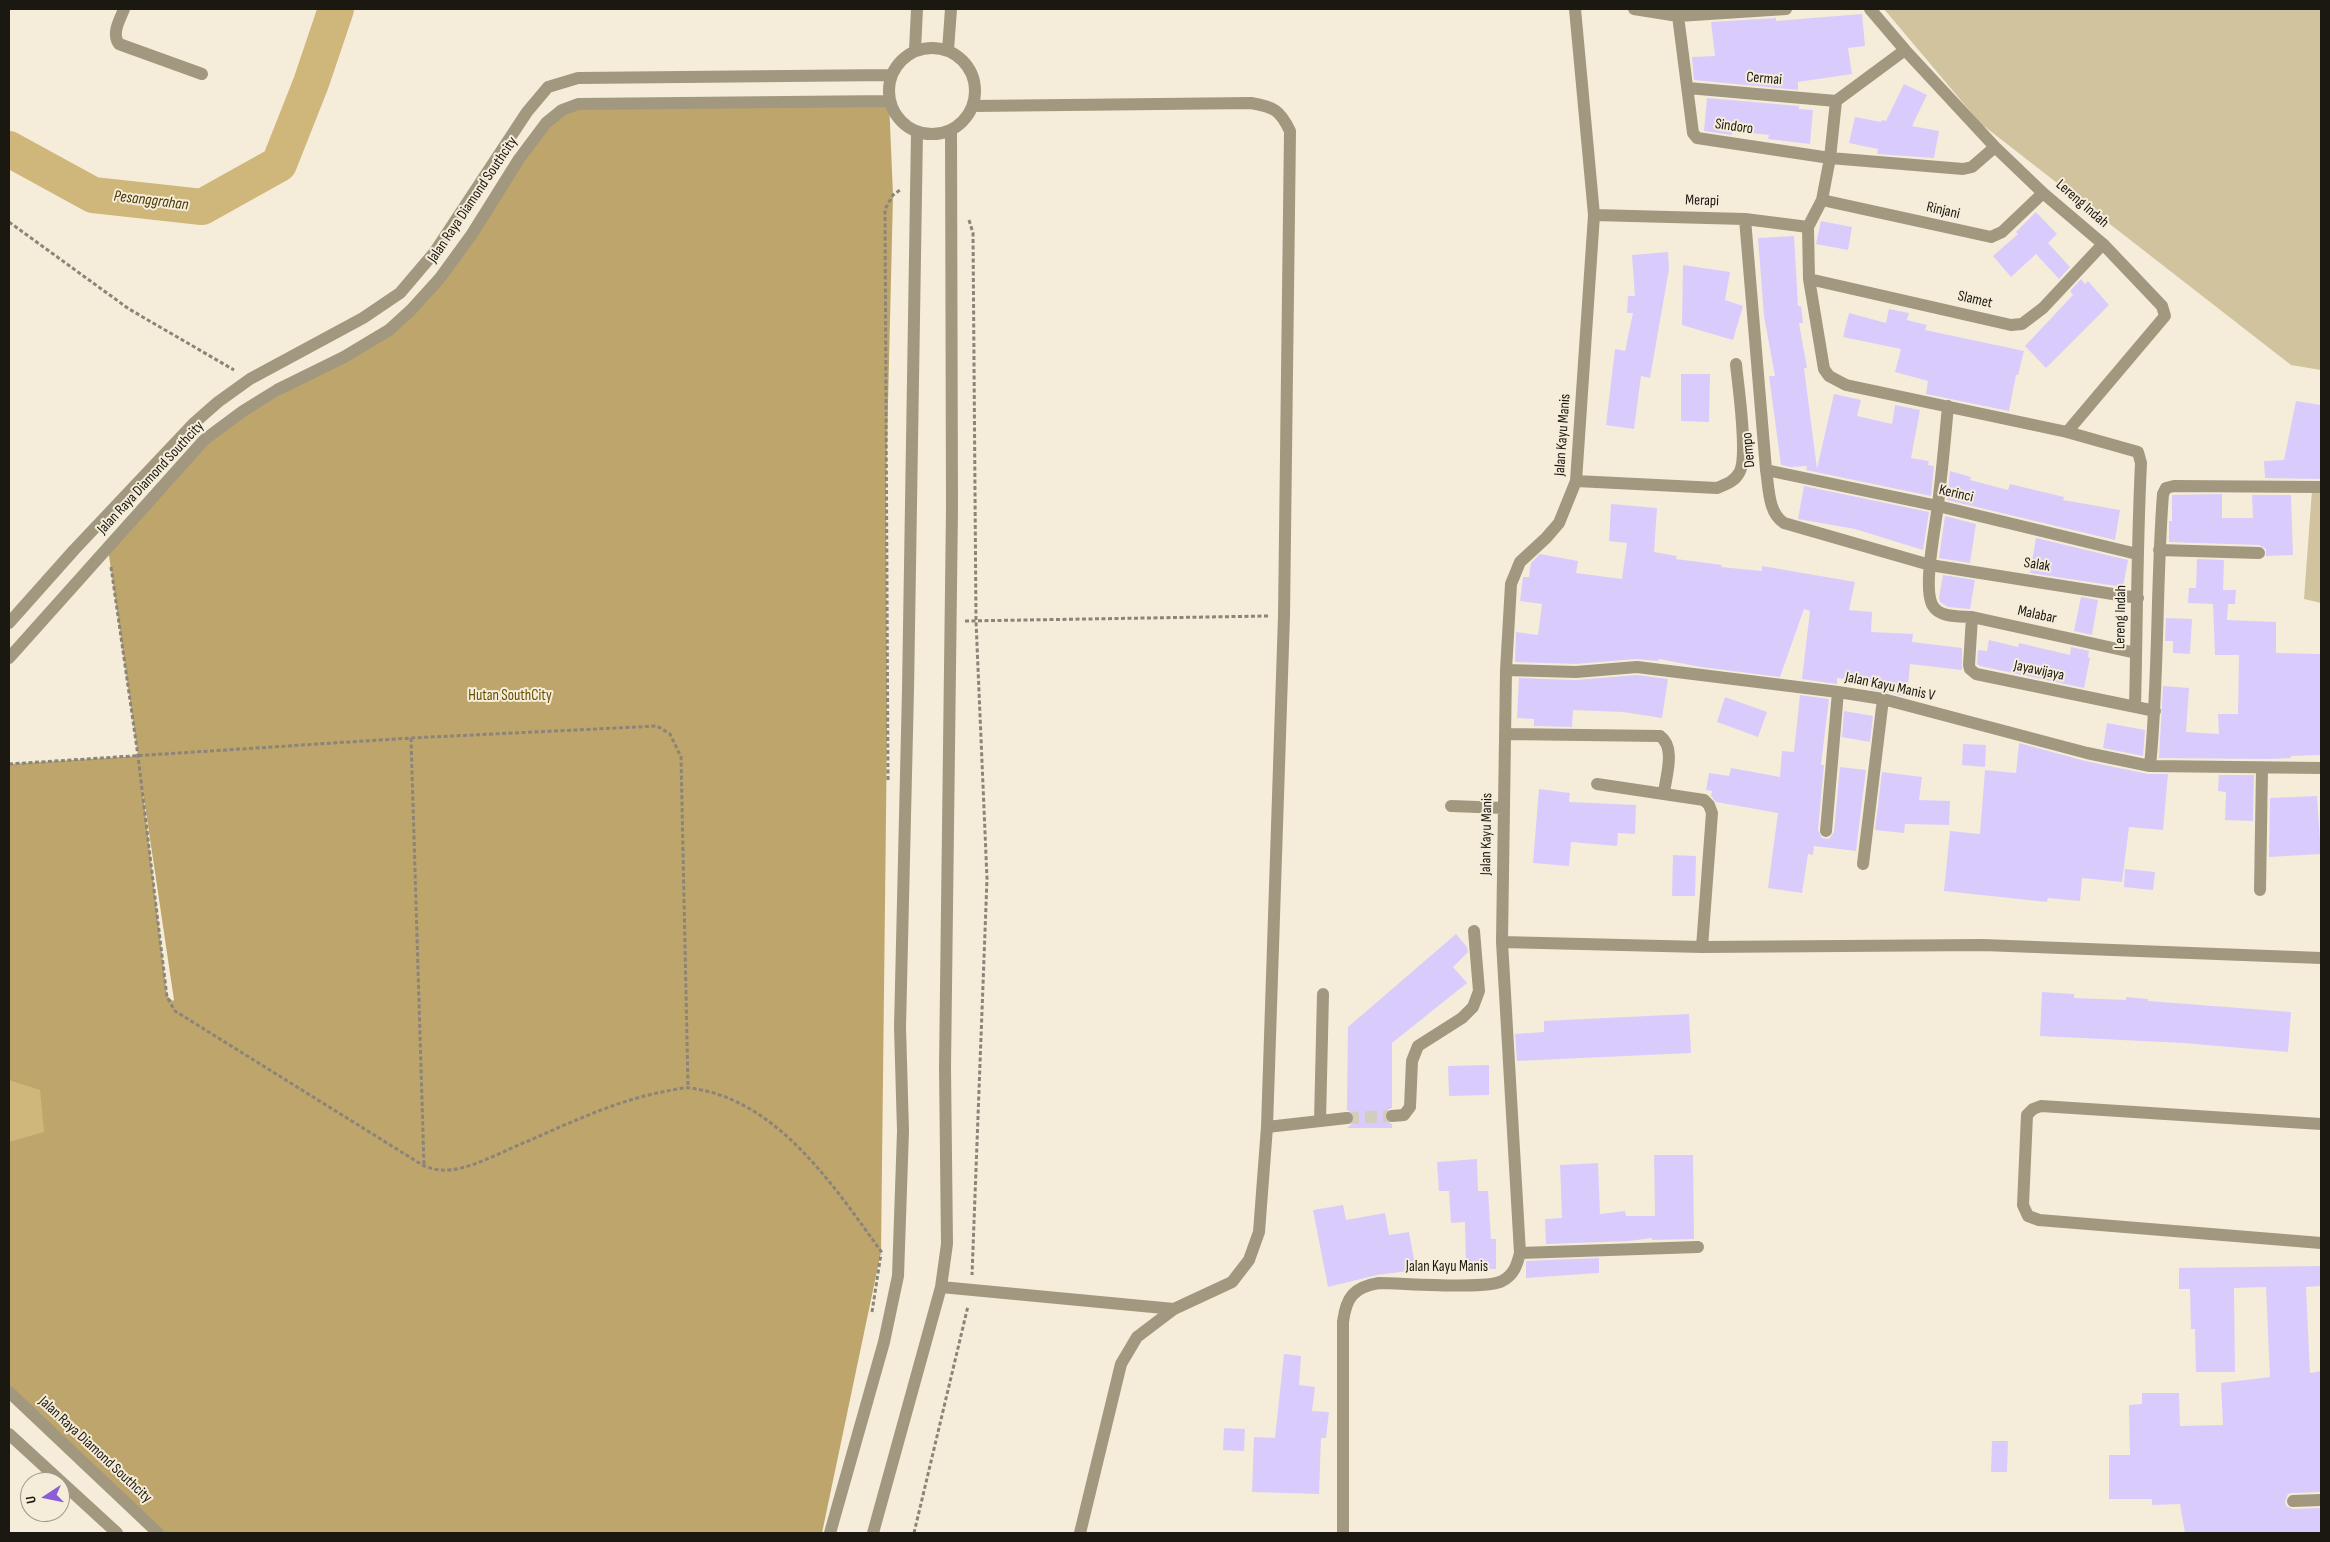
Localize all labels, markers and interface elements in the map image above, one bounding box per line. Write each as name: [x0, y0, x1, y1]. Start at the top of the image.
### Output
street label: Cermai: [1745, 68, 1783, 90]
street label: Sindoro: [1714, 115, 1754, 139]
street label: Jalan Raya Diamond Southcity: [424, 133, 522, 267]
street label: Lereng Indah: [2052, 176, 2112, 232]
water label: Pesanggrahan: [112, 187, 190, 215]
street label: Merapi: [1685, 191, 1719, 211]
street label: Rinjani: [1925, 198, 1961, 224]
street label: Slamet: [1956, 287, 1994, 313]
street label: Jalan Kayu Manis: [1551, 393, 1575, 477]
street label: Jalan Raya Diamond Southcity: [94, 418, 208, 538]
street label: Dempo: [1738, 432, 1760, 468]
street label: Kerinci: [1937, 481, 1975, 507]
street label: Salak: [2023, 554, 2051, 576]
street label: Lereng Indah: [2111, 585, 2131, 649]
street label: Malabar: [2016, 602, 2058, 628]
street label: Jayawijaya: [2012, 657, 2066, 685]
street label: Jalan Kayu Manis V: [1843, 669, 1937, 705]
park label: Hutan SouthCity: [468, 687, 552, 705]
street label: Jalan Kayu Manis: [1477, 793, 1497, 875]
street label: Jalan Kayu Manis: [1406, 1258, 1488, 1276]
street label: Jalan Raya Diamond Southcity: [35, 1393, 155, 1507]
north arrow: [20, 1472, 70, 1522]
text: U: [22, 1495, 40, 1505]

